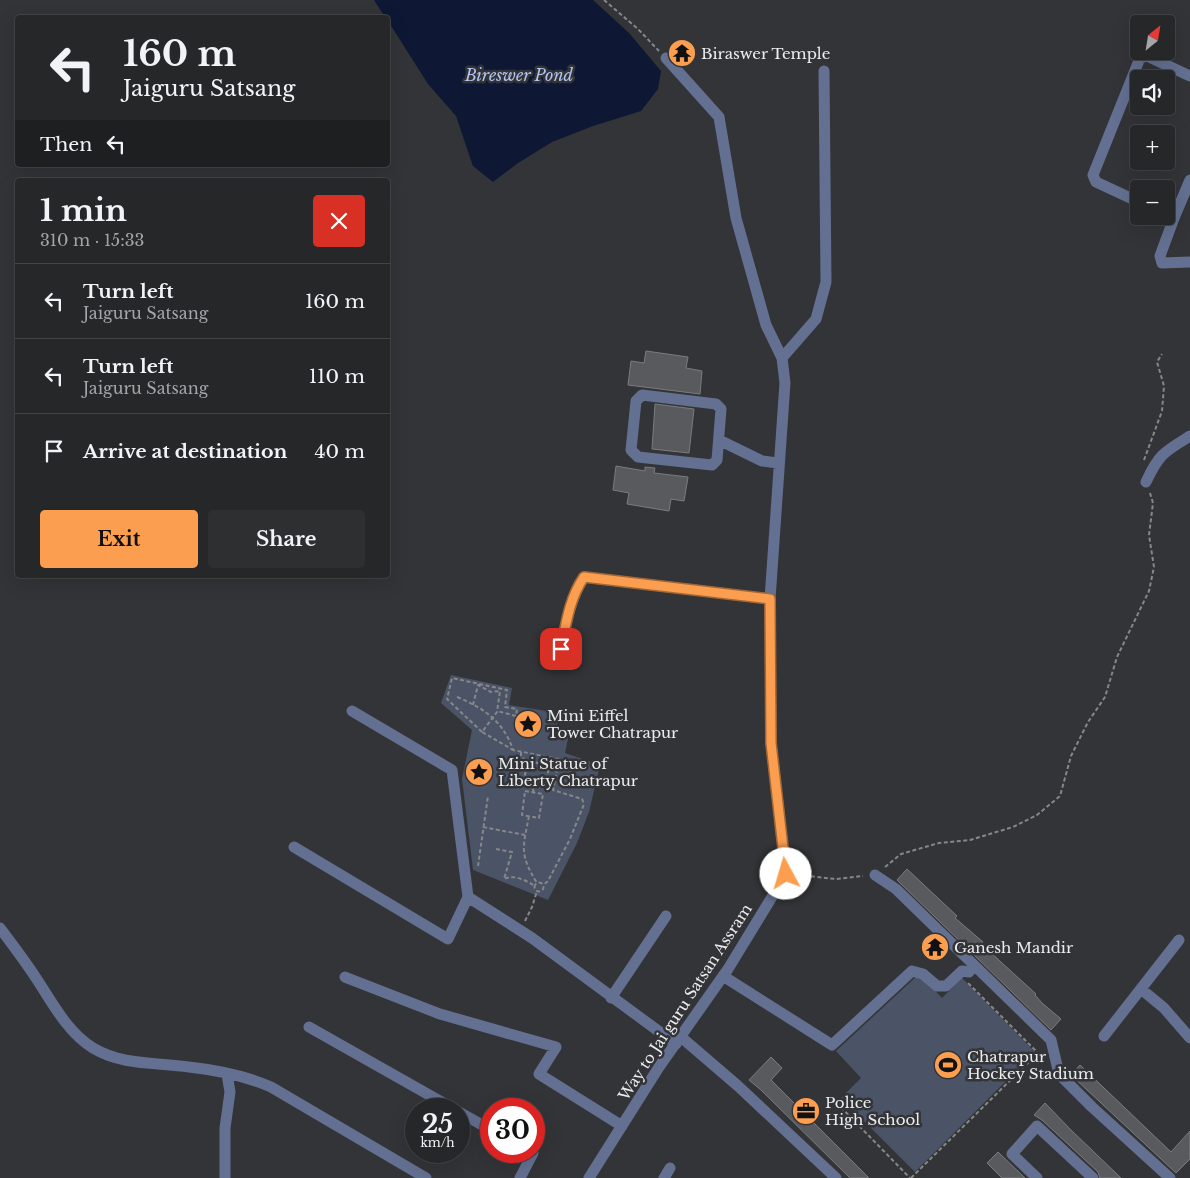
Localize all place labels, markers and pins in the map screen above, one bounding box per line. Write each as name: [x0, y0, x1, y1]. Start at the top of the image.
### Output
temple icon: Biraswer Temple: [667, 38, 697, 68]
place label: Biraswer Temple: [701, 44, 830, 63]
pin: [540, 628, 582, 670]
place label: Mini Eiffel Tower Chatrapur: [547, 706, 679, 742]
place icon: Mini Eiffel Tower Chatrapur: [513, 709, 543, 739]
place label: Mini Statue of Liberty Chatrapur: [498, 754, 639, 790]
place icon: Mini Statue of Liberty Chatrapur: [464, 757, 494, 787]
temple icon: Ganesh Mandir: [920, 932, 950, 962]
place label: Ganesh Mandir: [954, 938, 1074, 957]
place label: Chatrapur Hockey Stadium: [967, 1047, 1094, 1083]
sports icon: Chatrapur Hockey Stadium: [933, 1050, 963, 1080]
place label: Police High School: [825, 1093, 920, 1129]
office icon: Police High School: [791, 1096, 821, 1126]

